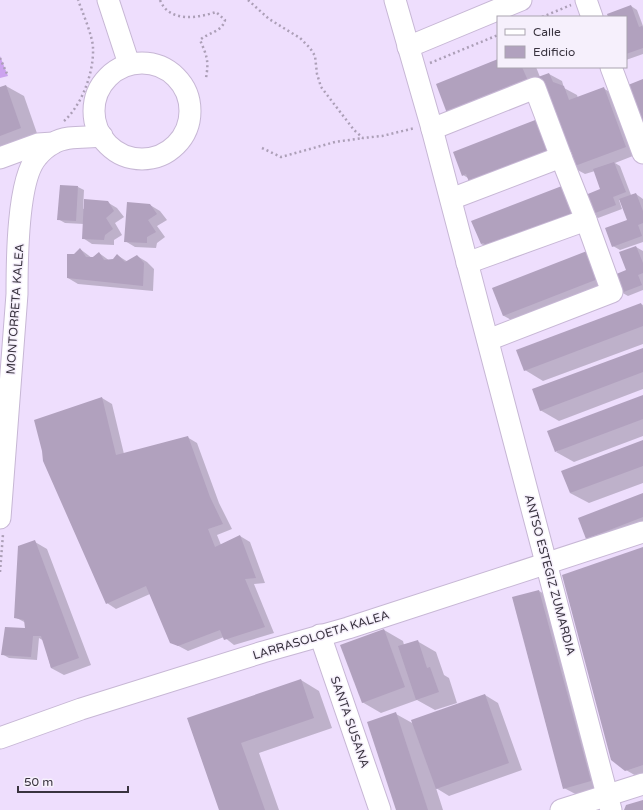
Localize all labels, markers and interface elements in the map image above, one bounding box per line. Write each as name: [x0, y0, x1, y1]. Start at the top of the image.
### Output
legend: [497, 16, 627, 68]
text: Calle: [533, 25, 561, 39]
text: Edificio: [533, 45, 575, 59]
street label: MONTORRETA KALEA: [3, 243, 27, 375]
street label: ANTSO ESTEGIZ ZUMARDIA: [522, 493, 578, 657]
street label: LARRASOLOETA KALEA: [251, 608, 391, 662]
street label: SANTA SUSANA: [328, 674, 372, 770]
scale bar: [18, 768, 128, 794]
text: 50 m: [24, 775, 53, 789]

